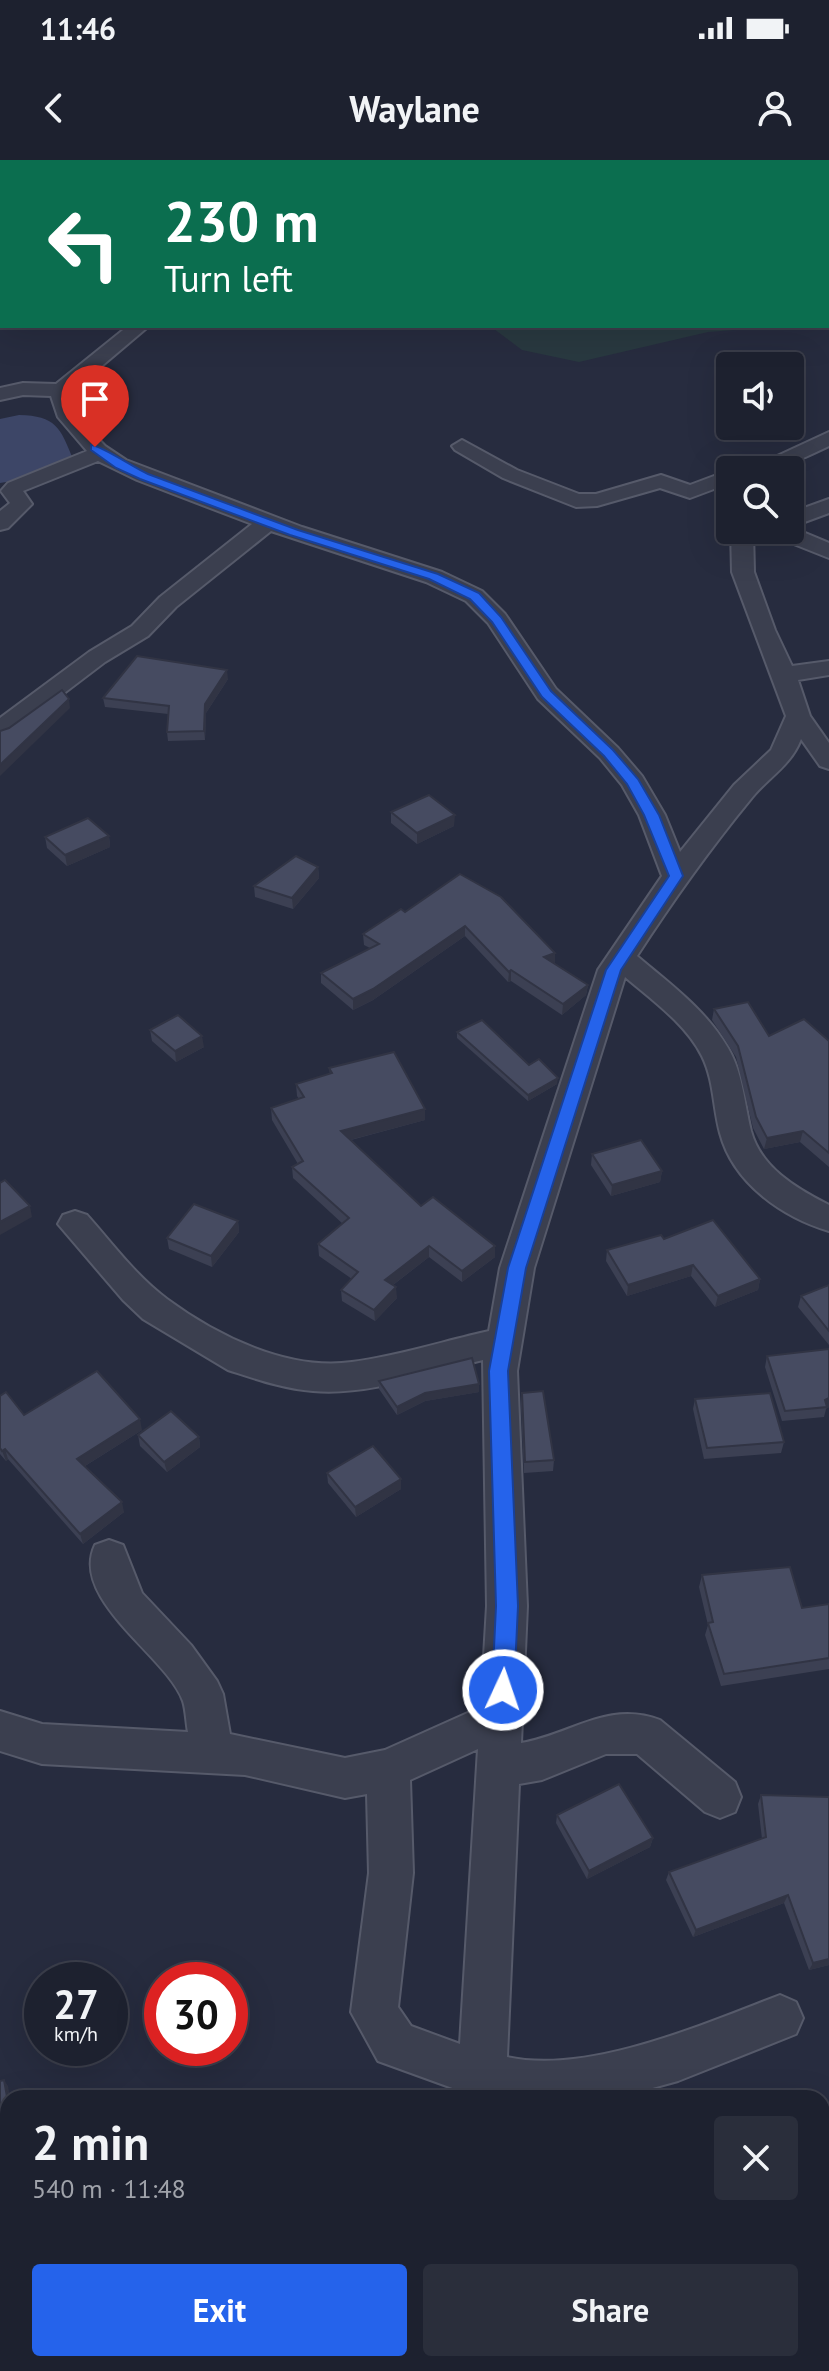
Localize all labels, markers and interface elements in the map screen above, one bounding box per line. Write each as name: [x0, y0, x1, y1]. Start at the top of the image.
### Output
text: 11:46: [40, 9, 116, 48]
text: Waylane: [349, 85, 480, 132]
icon: back: [32, 86, 76, 130]
icon: person: [753, 86, 797, 130]
text: 230 m: [164, 185, 319, 257]
icon: left: [32, 192, 136, 296]
text: Turn left: [164, 255, 293, 302]
map controls: [716, 352, 804, 544]
button: sound: [716, 352, 804, 440]
pin: [61, 365, 129, 447]
icon: arrive: [73, 377, 117, 421]
button: search: [716, 456, 804, 544]
position arrow: [461, 1648, 545, 1732]
speed limit sign: 30: [144, 1962, 248, 2066]
text: 27: [53, 1978, 99, 2030]
text: km/h: [54, 2021, 98, 2047]
text: 2 min: [32, 2111, 149, 2173]
button: close: [714, 2116, 798, 2200]
text: 540 m · 11:48: [32, 2172, 186, 2205]
button: Exit: [32, 2264, 407, 2356]
button: Share: [423, 2264, 798, 2356]

